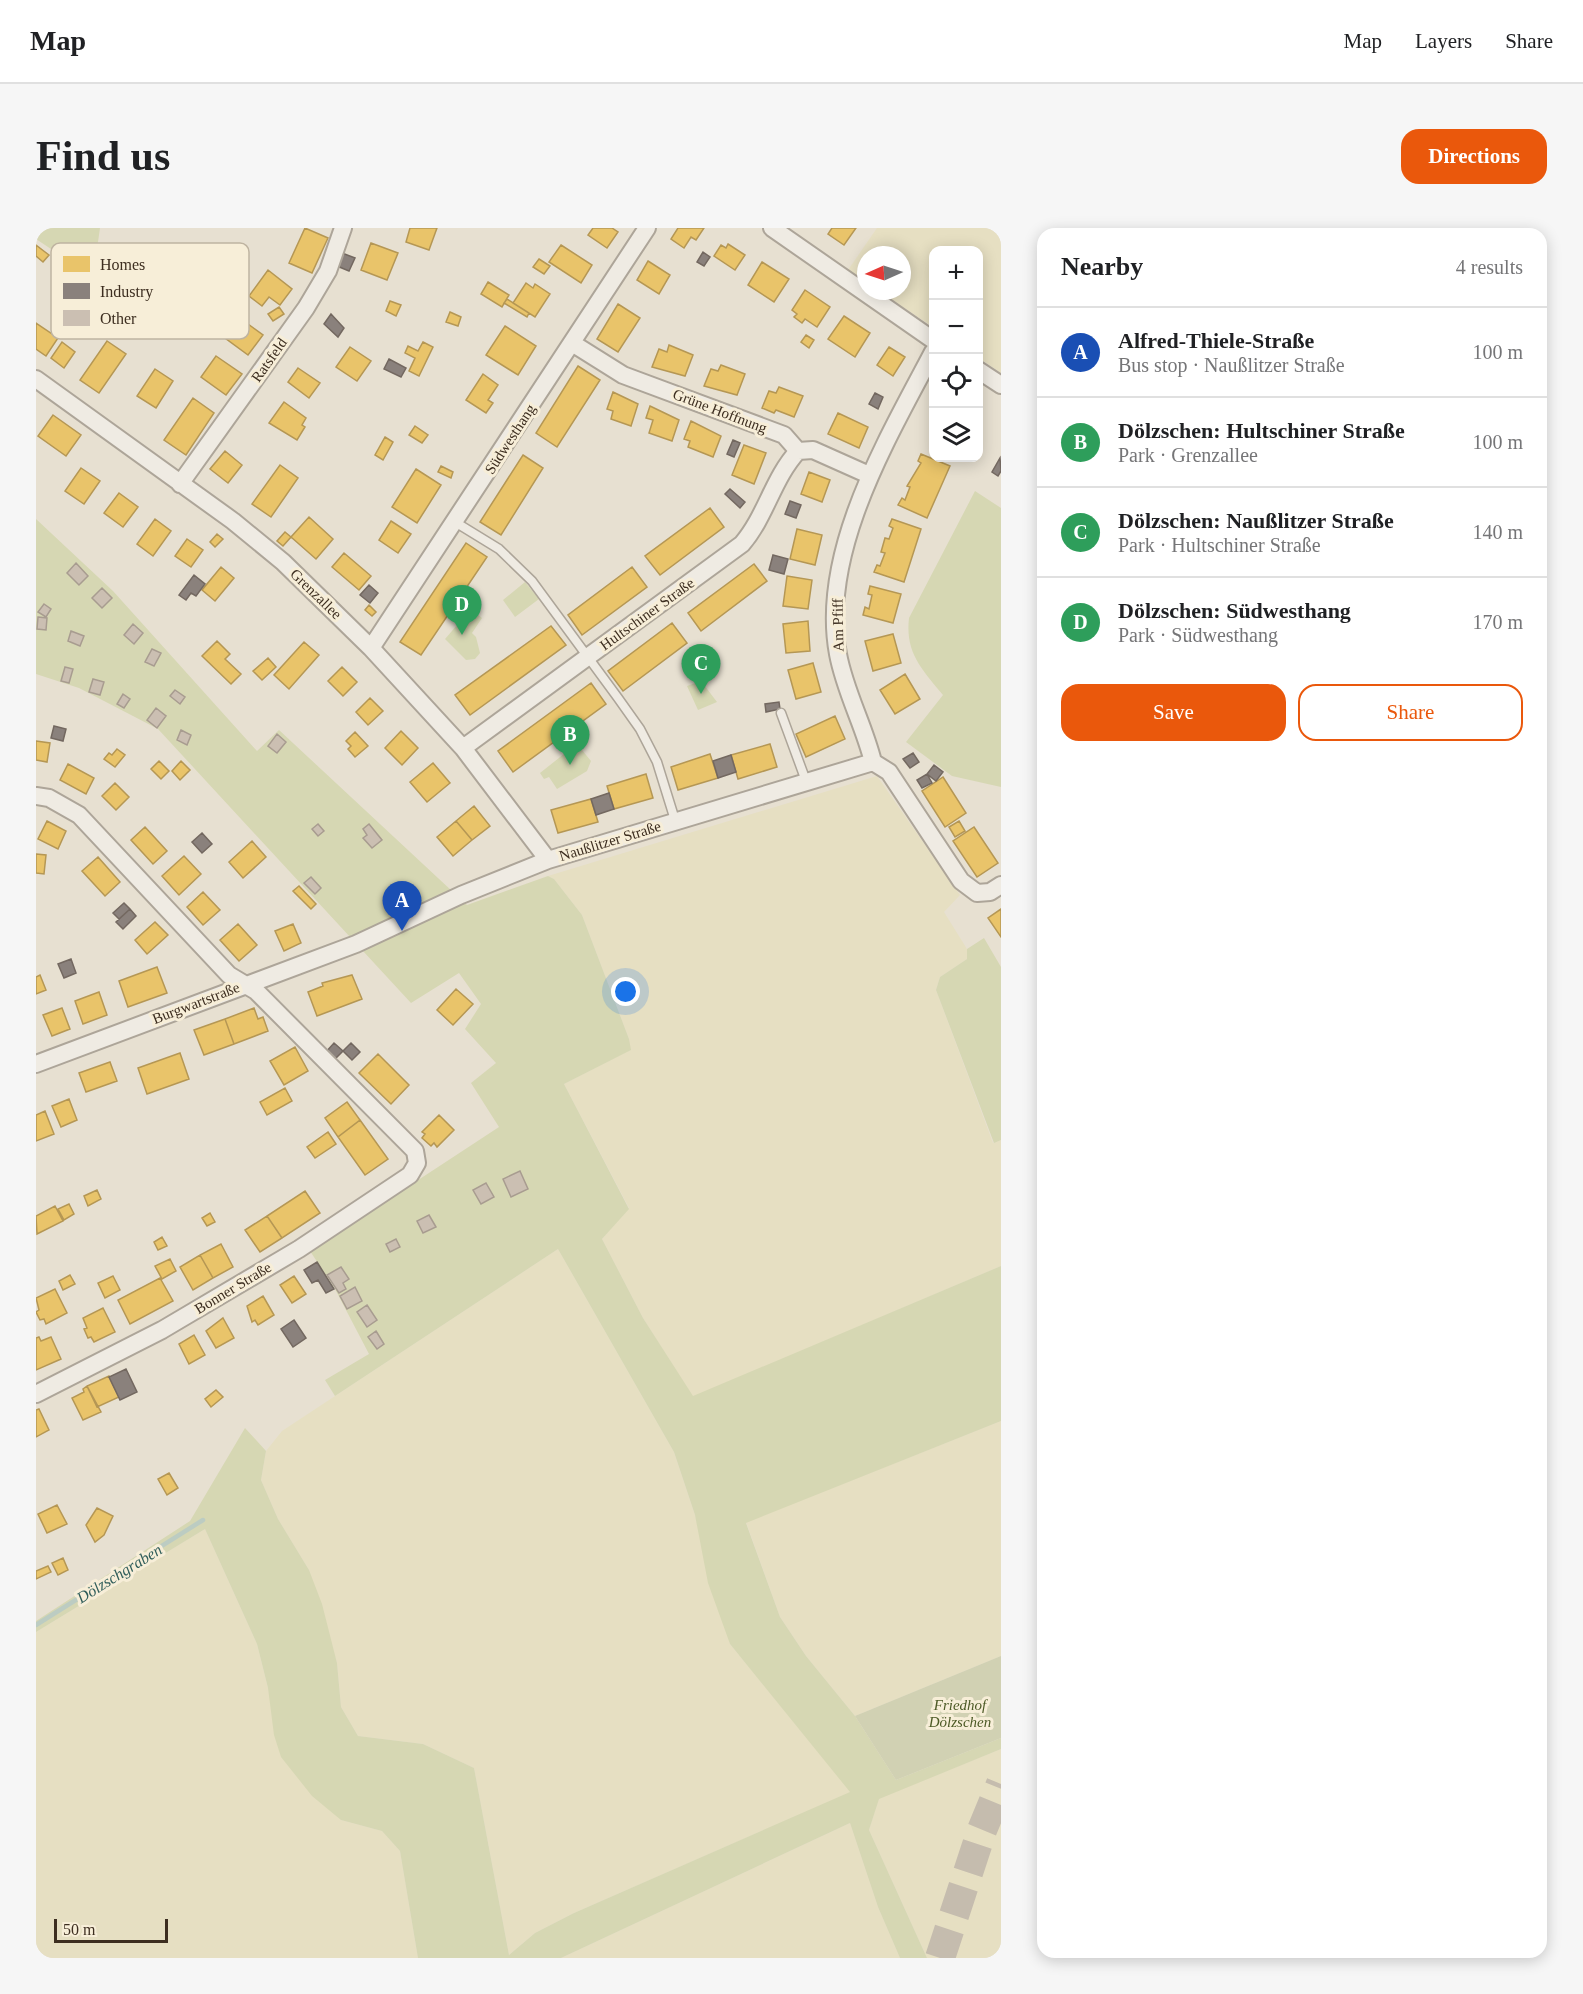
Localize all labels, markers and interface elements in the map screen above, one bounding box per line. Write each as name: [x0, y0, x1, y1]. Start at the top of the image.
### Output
text: Map: [30, 25, 86, 56]
text: Map: [1344, 29, 1382, 53]
text: Layers: [1415, 29, 1472, 53]
text: Share: [1505, 29, 1553, 53]
button: Directions: [1401, 129, 1547, 184]
text: Find us: [36, 133, 170, 179]
legend: [51, 243, 249, 339]
north arrow: [857, 246, 911, 300]
map controls: [929, 246, 983, 462]
button: +: [929, 246, 983, 300]
text: Nearby: [1061, 252, 1143, 281]
text: Homes: [100, 256, 145, 273]
text: 4 results: [1456, 256, 1523, 278]
text: Industry: [100, 283, 153, 301]
button: −: [929, 300, 983, 354]
text: Other: [100, 310, 137, 327]
text: Alfred-Thiele-Straße: [1118, 328, 1314, 353]
street label: Ratsfeld: [248, 335, 290, 385]
text: A: [1073, 341, 1088, 363]
text: 100 m: [1472, 341, 1523, 363]
button: locate: [929, 354, 983, 408]
text: Bus stop · Naußlitzer Straße: [1118, 354, 1345, 376]
street label: Grüne Hoffnung: [671, 386, 770, 436]
street label: Südwesthang: [482, 401, 539, 477]
button: layers: [929, 408, 983, 462]
text: Dölzschen: Hultschiner Straße: [1118, 418, 1405, 443]
text: B: [1074, 431, 1087, 453]
text: 100 m: [1472, 431, 1523, 453]
text: Park · Grenzallee: [1118, 444, 1258, 466]
text: Dölzschen: Naußlitzer Straße: [1118, 508, 1394, 533]
text: C: [1073, 521, 1088, 543]
text: 140 m: [1472, 521, 1523, 543]
text: Park · Hultschiner Straße: [1118, 534, 1321, 556]
street label: Grenzallee: [287, 566, 345, 623]
street label: Hultschiner Straße: [597, 574, 697, 653]
pin: D: [442, 586, 482, 635]
street label: Am Pfiff: [830, 598, 846, 652]
text: Dölzschen: Südwesthang: [1118, 598, 1351, 623]
text: D: [1073, 611, 1088, 633]
text: 170 m: [1472, 611, 1523, 633]
text: Park · Südwesthang: [1118, 624, 1278, 646]
pin: C: [682, 644, 720, 694]
button: Save: [1061, 684, 1286, 741]
button: Share: [1298, 684, 1523, 741]
pin: B: [550, 716, 590, 765]
street label: Naußlitzer Straße: [557, 818, 663, 864]
pin: A: [382, 882, 422, 931]
your location: [611, 977, 640, 1006]
street label: Burgwartstraße: [150, 979, 242, 1027]
street label: Bonner Straße: [192, 1259, 274, 1317]
water label: Dölzschgraben: [73, 1541, 165, 1608]
park label: Friedhof Dölzschen: [928, 1697, 991, 1730]
scale bar: [54, 1916, 168, 1944]
text: 50 m: [63, 1921, 95, 1938]

